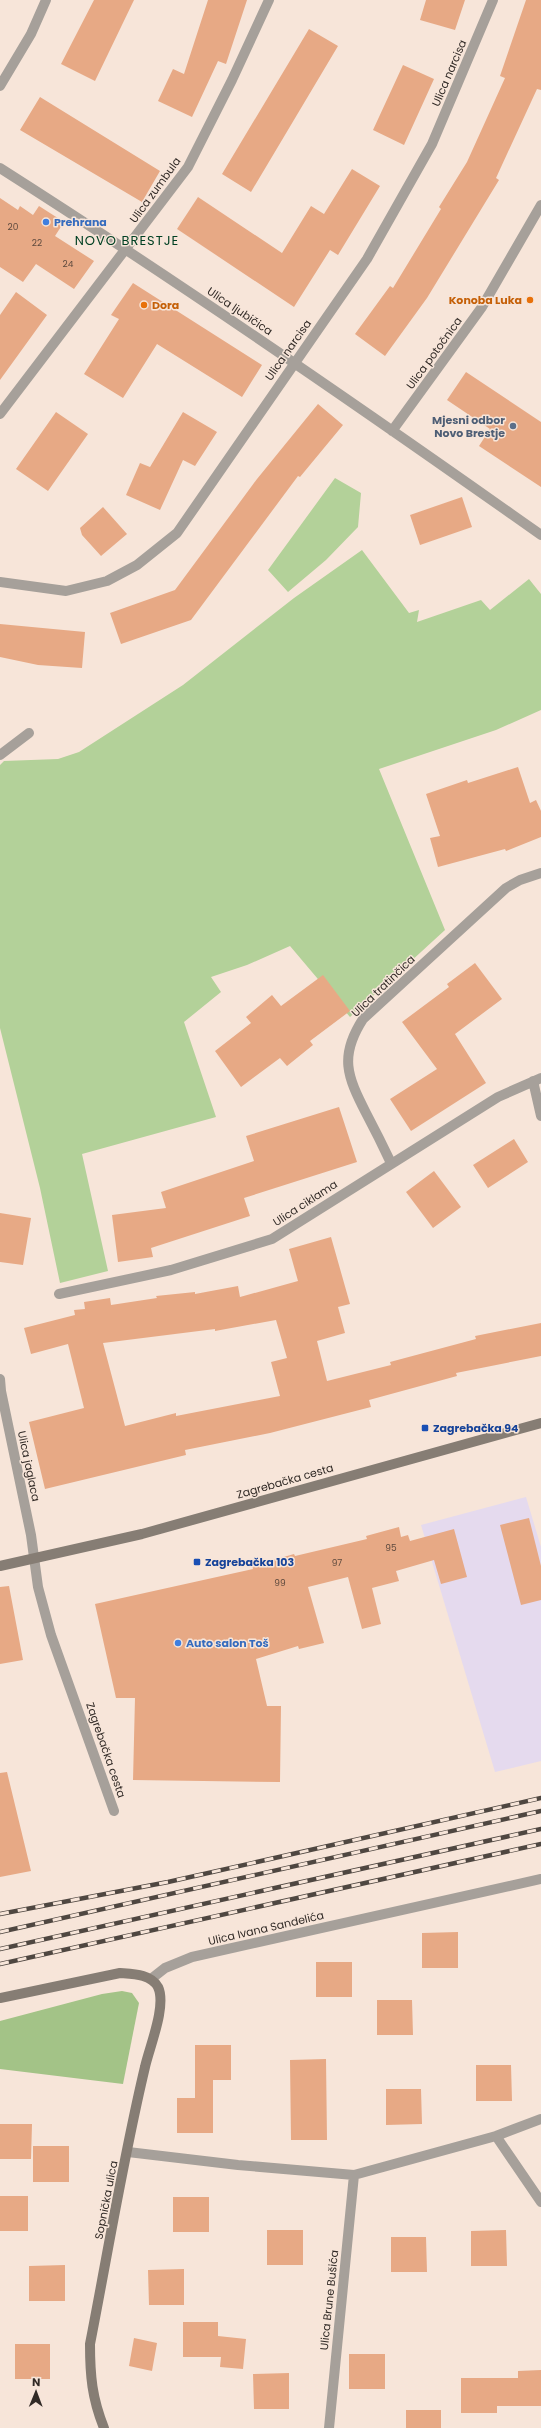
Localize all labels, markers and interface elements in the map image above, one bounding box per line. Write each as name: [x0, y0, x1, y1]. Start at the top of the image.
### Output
street label: Ulica narcisa: [428, 37, 470, 109]
street label: Ulica zumbula: [126, 154, 184, 226]
place label: Prehrana: [54, 214, 107, 230]
marker: Prehrana: [41, 217, 51, 227]
house number: 20: [8, 221, 19, 233]
district label: NOVO BRESTJE: [75, 231, 179, 250]
house number: 22: [32, 237, 42, 249]
house number: 24: [63, 258, 74, 270]
street label: Ulica ljubičica: [204, 283, 276, 339]
place label: Konoba Luka: [449, 292, 522, 308]
marker: Konoba Luka: [525, 295, 535, 305]
place label: Dora: [152, 297, 179, 313]
marker: Dora: [139, 300, 149, 310]
street label: Ulica potočnica: [402, 314, 466, 392]
street label: Ulica narcisa: [261, 316, 315, 384]
place label: Mjesni odbor Novo Brestje: [432, 412, 505, 441]
marker: Mjesni odbor Novo Brestje: [508, 421, 518, 431]
street label: Ulica tratinčica: [348, 952, 418, 1020]
street label: Ulica ciklama: [270, 1176, 340, 1230]
place label: Zagrebačka 94: [433, 1420, 519, 1436]
marker: Zagrebačka 94: [420, 1423, 430, 1433]
street label: Ulica jaglaca: [14, 1429, 44, 1503]
street label: Zagrebačka cesta: [235, 1460, 335, 1502]
house number: 95: [385, 1542, 397, 1554]
place label: Zagrebačka 103: [205, 1554, 294, 1570]
marker: Zagrebačka 103: [192, 1557, 202, 1567]
house number: 97: [332, 1557, 342, 1569]
house number: 99: [274, 1577, 286, 1589]
place label: Auto salon Toš: [186, 1635, 269, 1651]
marker: Auto salon Toš: [173, 1638, 183, 1648]
street label: Zagrebačka cesta: [82, 1700, 130, 1800]
street label: Ulica Ivana Sandelića: [207, 1907, 325, 1949]
street label: Sopnička ulica: [91, 2159, 121, 2241]
street label: Ulica Brune Bušića: [316, 2249, 342, 2351]
north arrow: [16, 2372, 56, 2412]
text: N: [32, 2374, 40, 2390]

